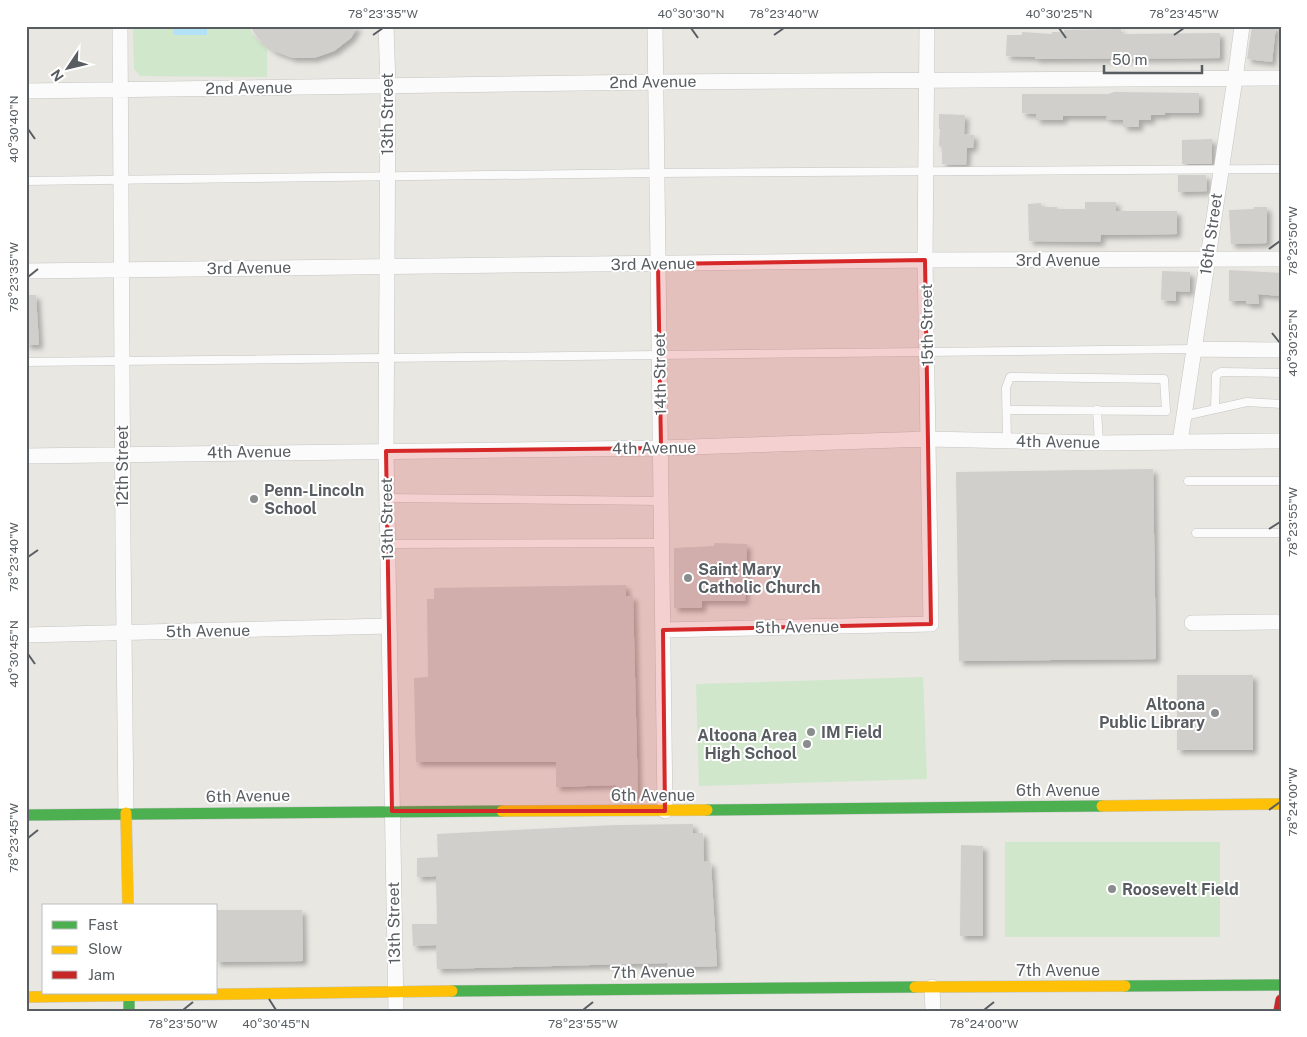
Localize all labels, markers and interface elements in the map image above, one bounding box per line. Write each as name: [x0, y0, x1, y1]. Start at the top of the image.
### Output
text: 78°23'35"W: [348, 7, 418, 21]
text: 40°30'30"N: [657, 7, 725, 21]
text: 78°23'40"W: [749, 7, 819, 21]
text: 40°30'25"N: [1025, 7, 1093, 21]
text: 78°23'45"W: [1149, 7, 1219, 21]
north arrow: [42, 42, 92, 92]
scale bar: [1104, 42, 1202, 74]
text: 50 m: [1112, 51, 1147, 68]
text: N: [48, 66, 67, 85]
street label: 2nd Avenue: [609, 72, 697, 92]
street label: 13th Street: [378, 73, 397, 155]
street label: 2nd Avenue: [205, 78, 293, 98]
text: 40°30'40"N: [7, 95, 21, 163]
street label: 16th Street: [1196, 192, 1226, 276]
text: 78°23'50"W: [1286, 206, 1300, 276]
text: 78°23'35"W: [7, 242, 21, 312]
street label: 3rd Avenue: [1016, 251, 1100, 270]
street label: 3rd Avenue: [611, 254, 695, 274]
street label: 3rd Avenue: [207, 258, 291, 278]
street label: 15th Street: [917, 283, 937, 367]
text: 40°30'25"N: [1286, 309, 1300, 377]
street label: 14th Street: [650, 333, 670, 415]
street label: 12th Street: [113, 425, 132, 507]
street label: 4th Avenue: [1016, 432, 1100, 452]
street label: 4th Avenue: [612, 438, 696, 458]
street label: 4th Avenue: [207, 442, 291, 462]
street label: 13th Street: [377, 478, 397, 560]
place label: Penn-Lincoln School: [264, 481, 364, 518]
text: 78°23'55"W: [1286, 486, 1300, 557]
marker: Penn-Lincoln School: [248, 493, 260, 505]
text: 78°23'40"W: [7, 522, 21, 592]
place label: Saint Mary Catholic Church: [698, 560, 820, 597]
marker: Saint Mary Catholic Church: [682, 572, 694, 584]
street label: 5th Avenue: [755, 617, 839, 637]
text: 40°30'45"N: [7, 620, 21, 688]
street label: 5th Avenue: [166, 621, 250, 641]
place label: Altoona Public Library: [1099, 695, 1205, 732]
marker: Altoona Public Library: [1209, 707, 1221, 719]
place label: IM Field: [821, 723, 882, 742]
place label: Altoona Area High School: [697, 726, 797, 763]
marker: IM Field: [805, 726, 817, 738]
marker: Altoona Area High School: [801, 738, 813, 750]
text: 78°24'00"W: [1286, 767, 1300, 837]
street label: 6th Avenue: [1016, 781, 1100, 800]
street label: 6th Avenue: [206, 786, 290, 806]
street label: 6th Avenue: [611, 786, 695, 805]
text: 78°23'45"W: [7, 803, 21, 873]
place label: Roosevelt Field: [1122, 880, 1239, 899]
street label: 13th Street: [384, 882, 404, 964]
marker: Roosevelt Field: [1106, 883, 1118, 895]
legend: [42, 904, 218, 994]
text: Fast: [88, 916, 118, 933]
text: Slow: [88, 940, 123, 957]
street label: 7th Avenue: [1016, 961, 1100, 980]
street label: 7th Avenue: [611, 962, 695, 982]
text: Jam: [88, 966, 115, 983]
text: 78°23'50"W: [148, 1017, 218, 1031]
text: 40°30'45"N: [242, 1017, 310, 1031]
text: 78°23'55"W: [548, 1017, 619, 1031]
text: 78°24'00"W: [949, 1017, 1019, 1031]

